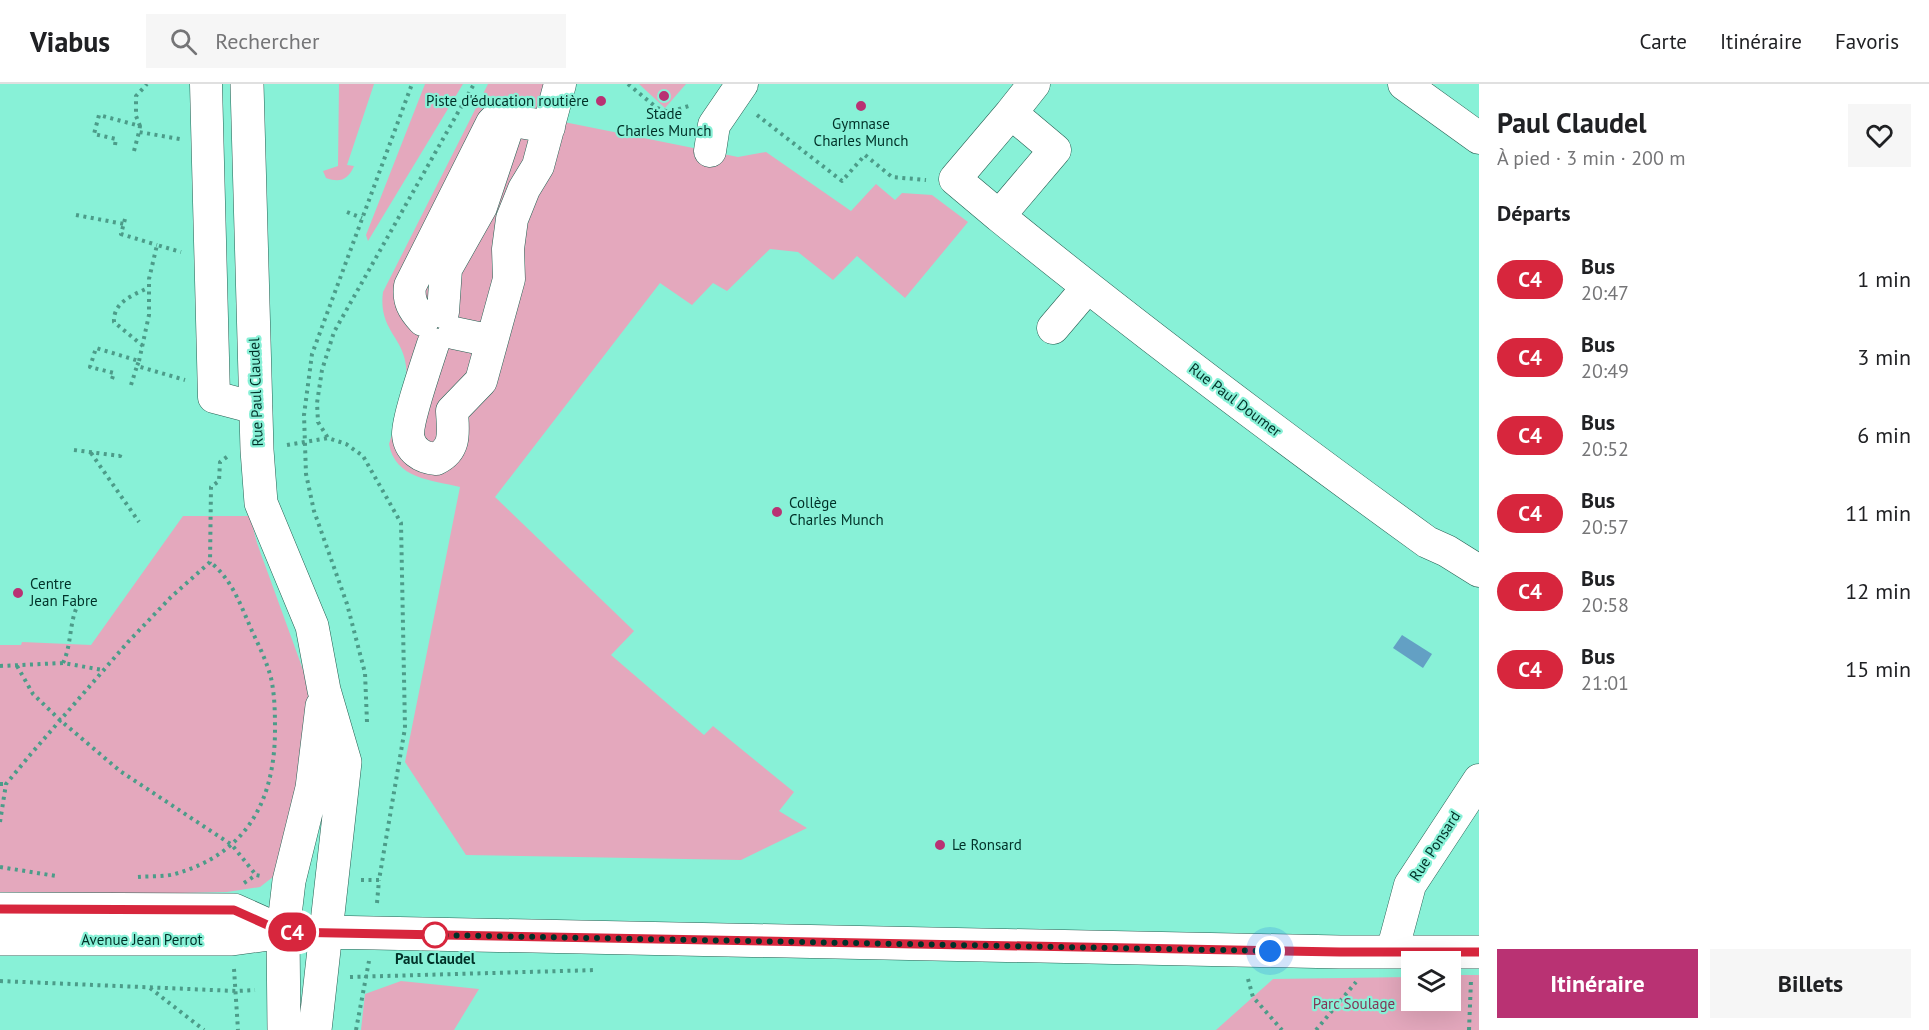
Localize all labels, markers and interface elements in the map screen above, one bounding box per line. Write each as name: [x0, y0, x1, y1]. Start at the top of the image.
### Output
search box: [146, 14, 566, 68]
text: Viabus: [30, 23, 110, 60]
icon: search: [167, 25, 200, 58]
text: Rechercher: [215, 27, 319, 55]
text: Carte: [1640, 28, 1687, 55]
text: Itinéraire: [1720, 28, 1802, 55]
text: Favoris: [1835, 28, 1899, 55]
marker: Stade Charles Munch: [657, 89, 671, 103]
place label: Piste d'éducation routière: [426, 91, 589, 110]
marker: Piste d'éducation routière: [594, 94, 608, 108]
marker: Gymnase Charles Munch: [854, 99, 868, 113]
place label: Stade Charles Munch: [617, 104, 711, 140]
text: Paul Claudel: [1497, 104, 1647, 141]
button: heart: [1848, 104, 1911, 167]
place label: Gymnase Charles Munch: [814, 114, 908, 150]
text: À pied · 3 min · 200 m: [1497, 145, 1685, 171]
text: Départs: [1497, 199, 1571, 227]
text: Bus: [1581, 252, 1615, 280]
text: 1 min: [1857, 265, 1911, 293]
text: C4: [1518, 266, 1542, 293]
text: 20:47: [1581, 280, 1629, 306]
text: Bus: [1581, 330, 1615, 358]
street label: Rue Paul Claudel: [244, 337, 267, 447]
text: 3 min: [1857, 343, 1911, 371]
text: C4: [1518, 344, 1542, 371]
text: 20:49: [1581, 358, 1629, 384]
street label: Rue Paul Doumer: [1185, 359, 1285, 441]
text: Bus: [1581, 408, 1615, 436]
text: 6 min: [1857, 421, 1911, 449]
text: C4: [1518, 422, 1542, 449]
text: 20:52: [1581, 436, 1629, 462]
text: Bus: [1581, 486, 1615, 514]
place label: Collège Charles Munch: [789, 493, 884, 529]
text: 11 min: [1845, 499, 1911, 527]
text: C4: [1518, 500, 1542, 527]
marker: Collège Charles Munch: [770, 505, 784, 519]
text: 20:57: [1581, 514, 1629, 540]
text: Bus: [1581, 564, 1615, 592]
place label: Centre Jean Fabre: [29, 574, 98, 610]
text: 12 min: [1845, 577, 1911, 605]
text: C4: [1518, 578, 1542, 605]
marker: Centre Jean Fabre: [11, 586, 25, 600]
text: 20:58: [1581, 592, 1629, 618]
text: Bus: [1581, 642, 1615, 670]
text: 15 min: [1845, 655, 1911, 683]
text: C4: [1518, 656, 1542, 683]
text: 21:01: [1581, 670, 1629, 696]
street label: Rue Ponsard: [1405, 807, 1464, 884]
place label: Le Ronsard: [952, 835, 1022, 854]
marker: Le Ronsard: [933, 838, 947, 852]
line badge: C4: [265, 912, 319, 952]
text: C4: [280, 919, 304, 946]
marker: Paul Claudel: [422, 922, 448, 948]
street label: Avenue Jean Perrot: [81, 930, 203, 949]
your location: [1255, 936, 1285, 966]
place label: Paul Claudel: [395, 949, 476, 968]
button: Itinéraire: [1497, 949, 1698, 1018]
button: Billets: [1710, 949, 1911, 1018]
map controls: [1401, 951, 1461, 1011]
button: layers: [1401, 951, 1461, 1011]
park label: Parc Soulage: [1313, 994, 1395, 1013]

